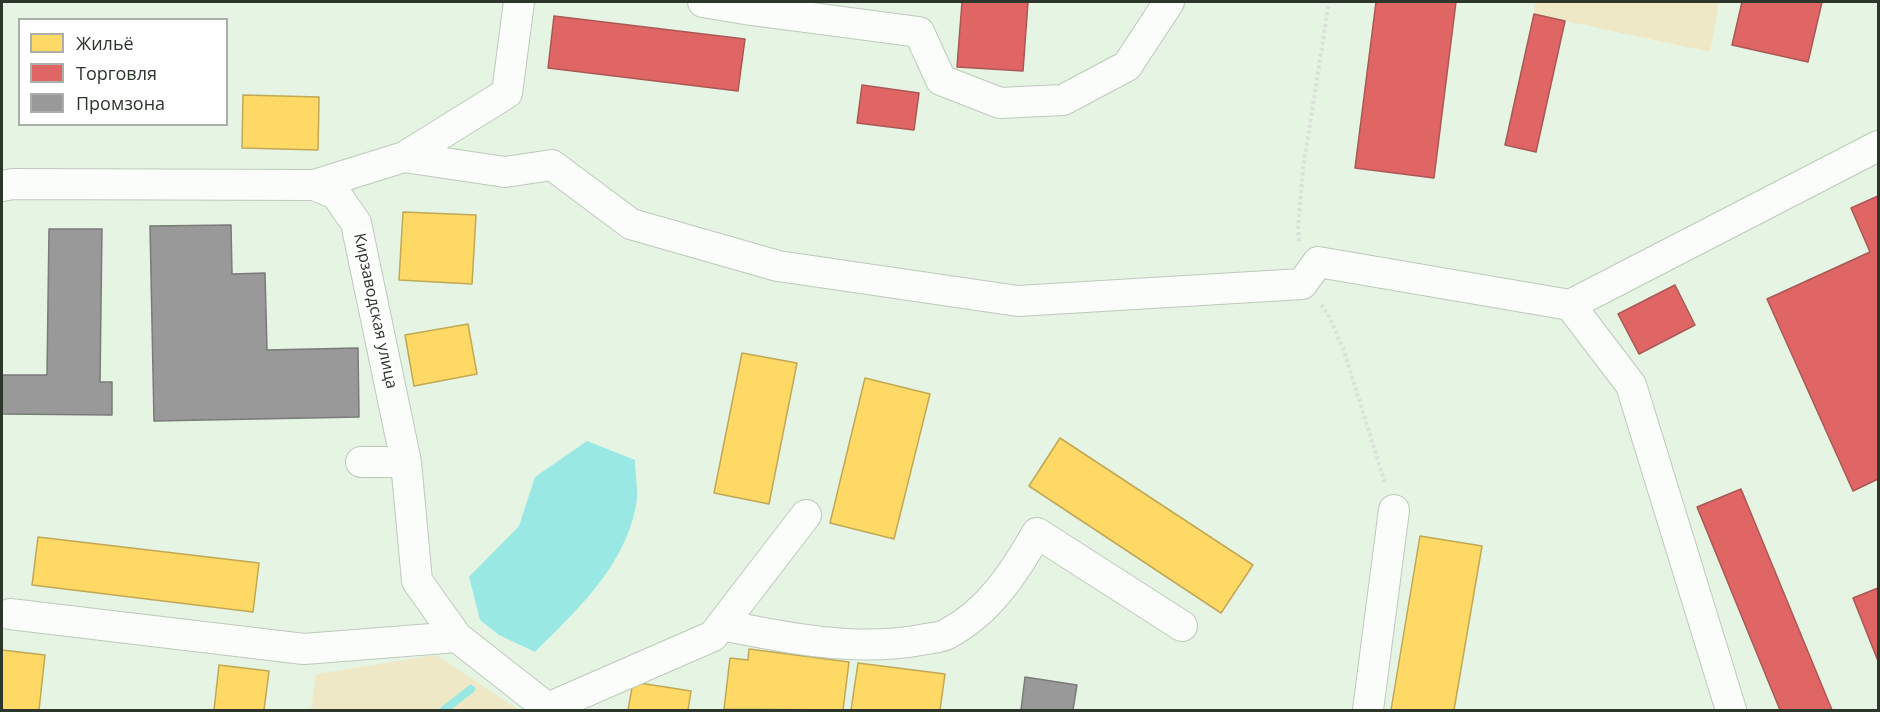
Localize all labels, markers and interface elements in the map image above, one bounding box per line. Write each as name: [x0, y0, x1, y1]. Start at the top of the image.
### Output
legend: [18, 18, 228, 126]
text: Жильё: [76, 31, 134, 55]
text: Торговля: [76, 61, 157, 85]
text: Промзона: [76, 91, 165, 115]
street label: Кирзаводская улица: [349, 232, 401, 390]

